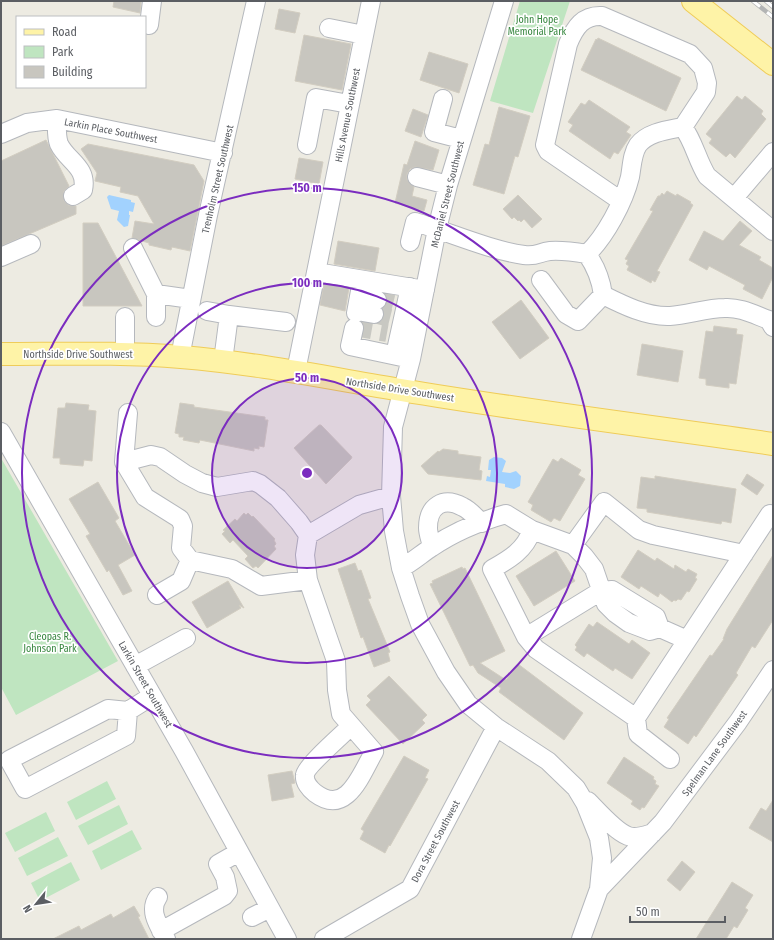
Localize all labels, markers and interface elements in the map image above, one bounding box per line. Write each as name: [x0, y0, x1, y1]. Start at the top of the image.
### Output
park label: John Hope Memorial Park: [508, 14, 567, 38]
legend: [16, 16, 146, 88]
text: Road: [52, 25, 77, 39]
text: Park: [52, 45, 74, 59]
text: Building: [52, 65, 93, 79]
street label: Hills Avenue Southwest: [333, 66, 363, 163]
street label: Larkin Place Southwest: [63, 116, 159, 146]
street label: Trenholm Street Southwest: [200, 123, 236, 235]
street label: McDaniel Street Southwest: [429, 139, 467, 249]
text: 150 m: [292, 181, 322, 195]
text: 100 m: [292, 276, 322, 290]
street label: Northside Drive Southwest: [23, 349, 133, 361]
text: 50 m: [295, 371, 319, 385]
street label: Northside Drive Southwest: [345, 376, 455, 405]
centre of rings: [300, 466, 314, 480]
park label: Cleopas R. Johnson Park: [23, 631, 77, 655]
street label: Larkin Street Southwest: [116, 639, 175, 730]
street label: Spelman Lane Southwest: [680, 708, 750, 799]
street label: Dora Street Southwest: [409, 798, 463, 885]
north arrow: [16, 884, 56, 924]
scale bar: [630, 898, 725, 924]
text: N: [20, 903, 35, 915]
text: 50 m: [636, 905, 660, 919]

